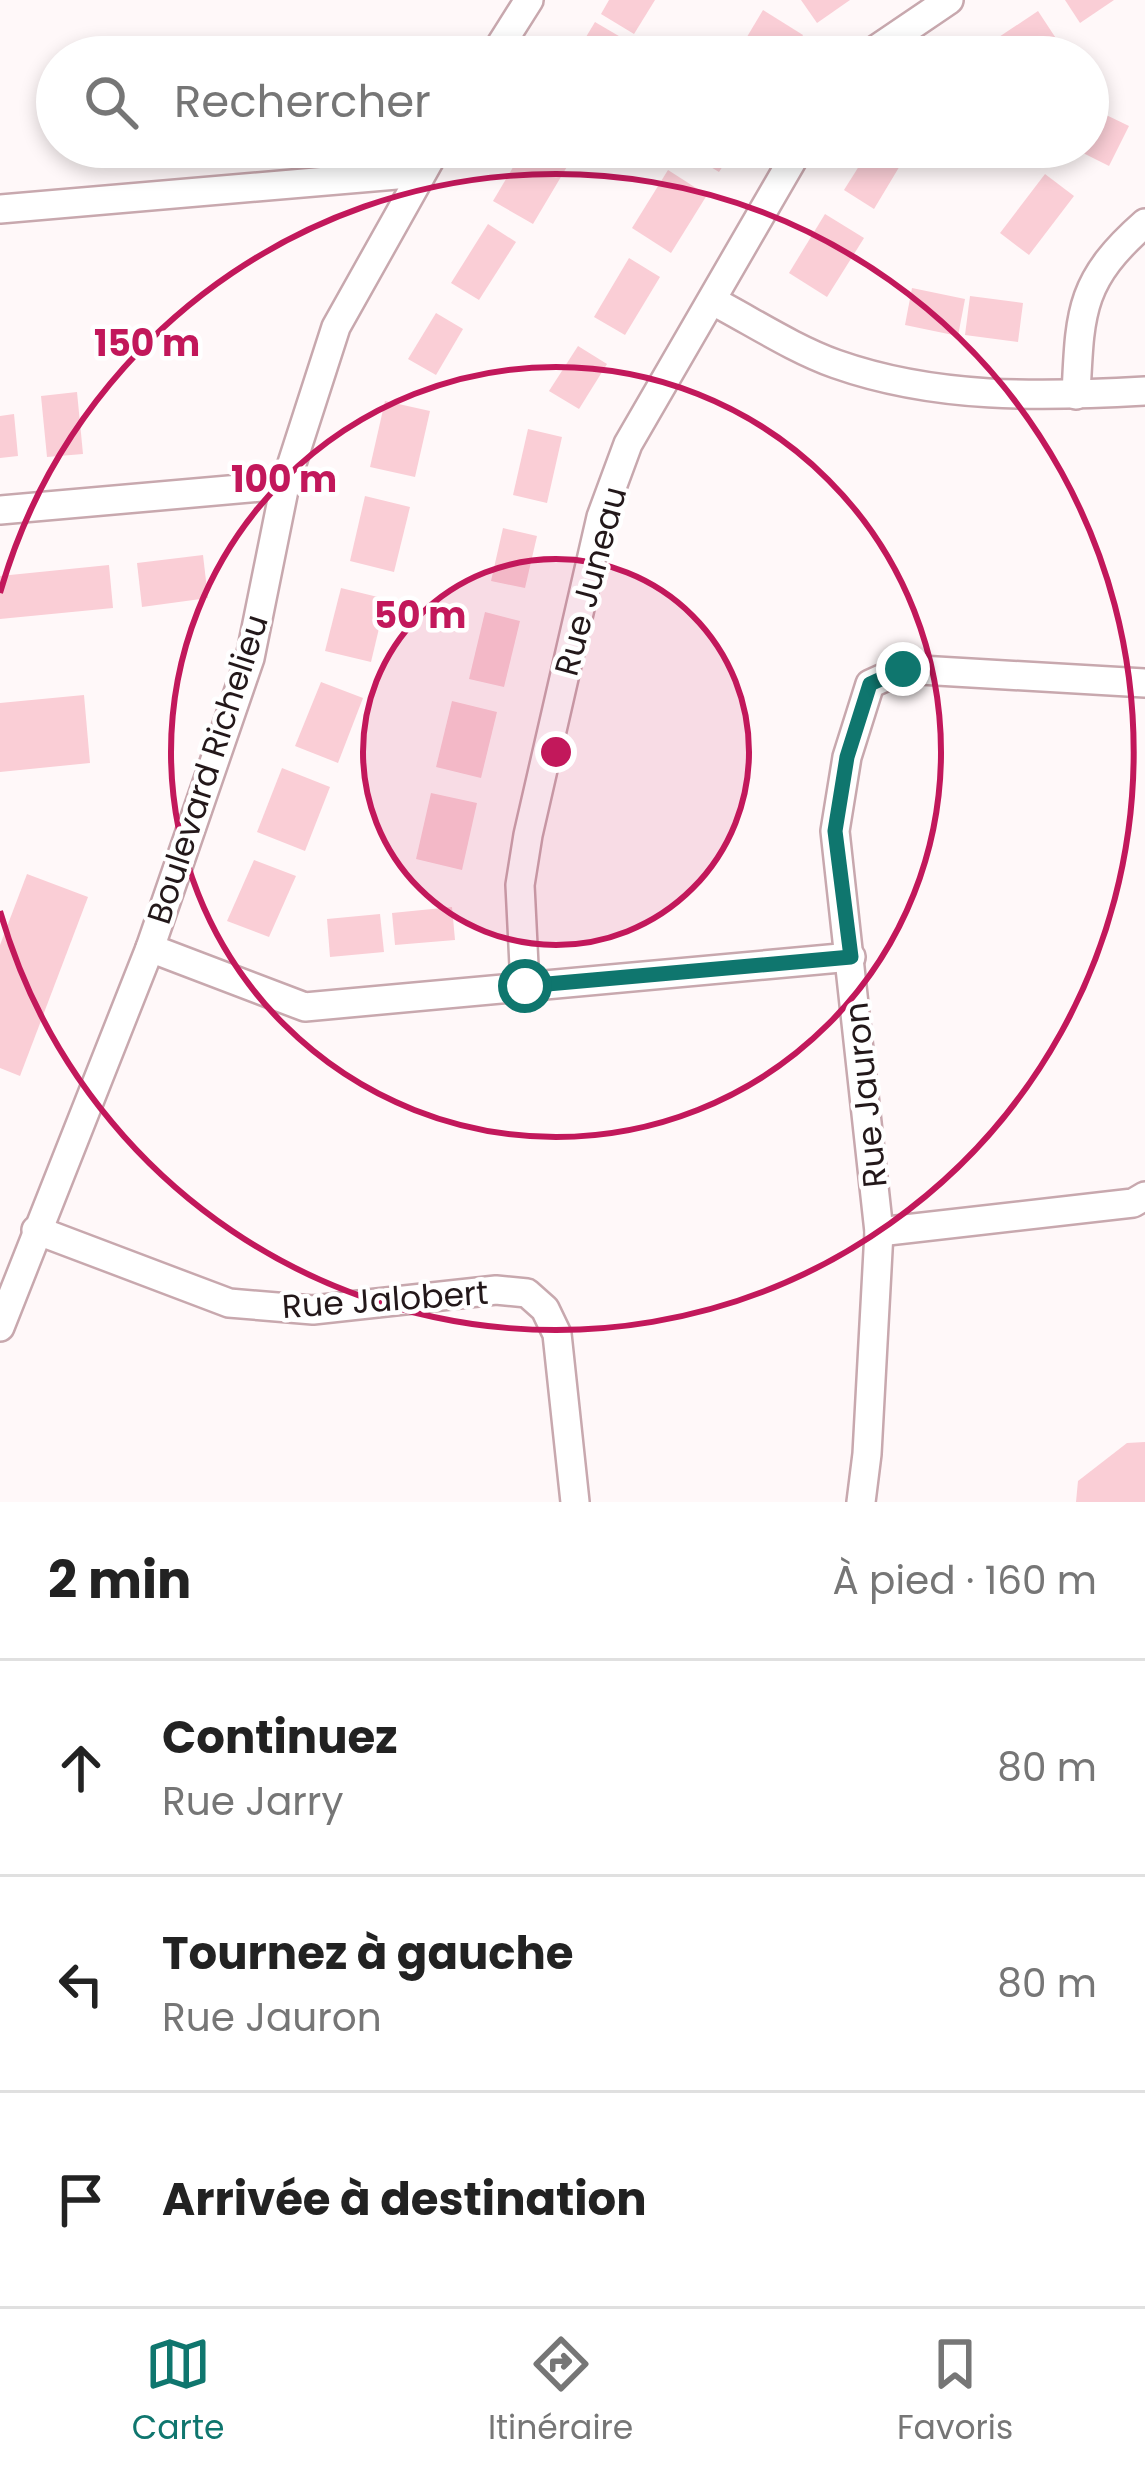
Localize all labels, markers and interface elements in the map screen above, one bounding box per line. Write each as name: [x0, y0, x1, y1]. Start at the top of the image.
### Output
search box: [36, 36, 1109, 168]
icon: search: [78, 69, 144, 135]
text: Rechercher: [174, 70, 431, 133]
text: 150 m: [94, 318, 200, 369]
text: 100 m: [231, 454, 337, 505]
street label: Rue Juneau: [543, 481, 638, 681]
text: 50 m: [374, 590, 466, 641]
street label: Boulevard Richelieu: [135, 608, 280, 930]
route end: [876, 642, 930, 696]
centre of rings: [535, 731, 577, 773]
route start: [498, 959, 552, 1013]
street label: Rue Jauron: [832, 1000, 899, 1190]
street label: Rue Jalobert: [280, 1269, 490, 1330]
text: 2 min: [48, 1544, 191, 1616]
text: À pied · 160 m: [832, 1553, 1097, 1608]
text: Continuez: [162, 1706, 398, 1769]
icon: ahead: [48, 1735, 114, 1801]
text: 80 m: [997, 1740, 1097, 1795]
text: Rue Jarry: [162, 1774, 343, 1829]
text: Tournez à gauche: [162, 1922, 574, 1985]
icon: left: [48, 1951, 114, 2017]
text: 80 m: [997, 1956, 1097, 2011]
text: Rue Jauron: [162, 1990, 382, 2045]
icon: arrive: [48, 2167, 114, 2233]
text: Arrivée à destination: [162, 2168, 647, 2231]
tab: Carte: [132, 2331, 224, 2453]
tab: Itinéraire: [488, 2331, 633, 2453]
tab: Favoris: [897, 2331, 1013, 2453]

